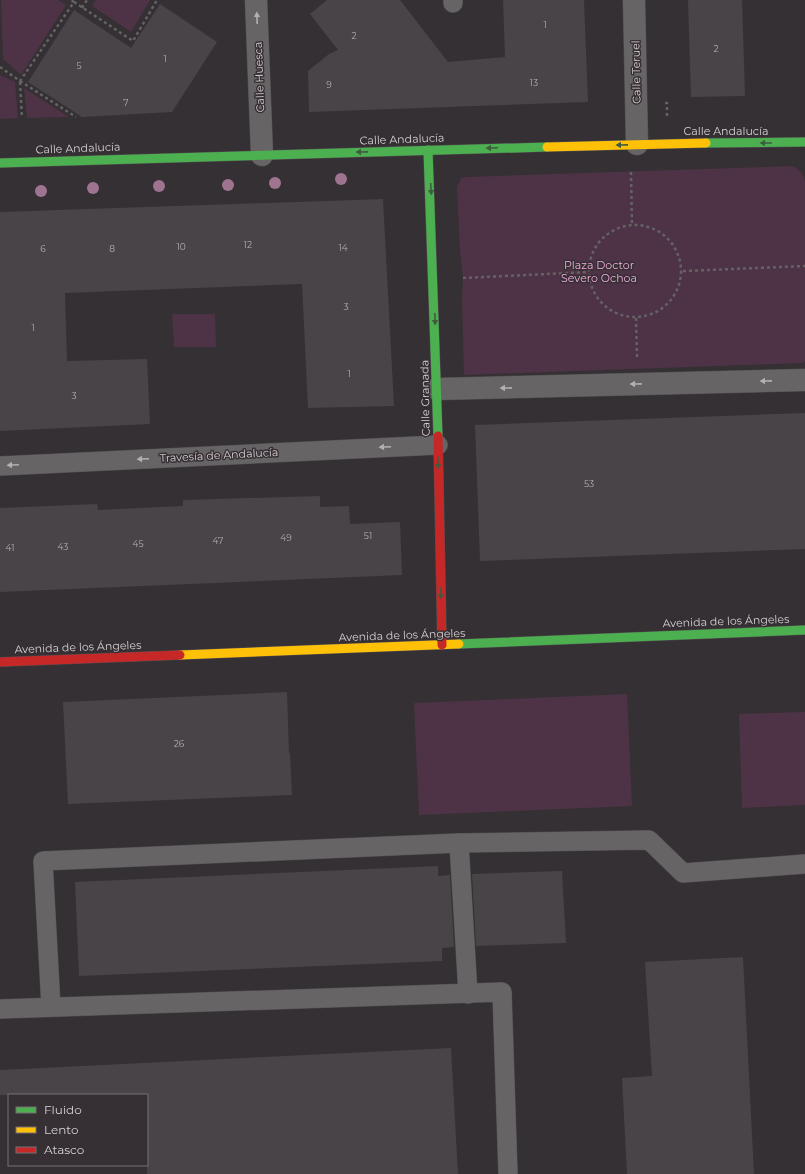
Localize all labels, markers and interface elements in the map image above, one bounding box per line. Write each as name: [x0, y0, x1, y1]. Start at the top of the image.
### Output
one-way arrow: [254, 11, 260, 24]
house number: 1: [543, 19, 547, 30]
house number: 2: [351, 30, 357, 41]
street label: Calle Teruel: [628, 40, 644, 104]
street label: Calle Huesca: [251, 41, 267, 113]
house number: 2: [713, 43, 719, 54]
house number: 1: [163, 53, 167, 64]
house number: 5: [76, 60, 82, 71]
house number: 13: [530, 77, 538, 88]
house number: 9: [326, 79, 332, 90]
house number: 7: [123, 97, 129, 108]
street label: Calle Andalucía: [684, 124, 768, 138]
street label: Calle Andalucía: [359, 131, 445, 147]
street label: Calle Andalucía: [35, 140, 121, 156]
one-way arrow: [759, 140, 772, 146]
one-way arrow: [615, 142, 628, 148]
one-way arrow: [486, 145, 498, 152]
one-way arrow: [355, 149, 368, 155]
one-way arrow: [427, 183, 434, 195]
house number: 12: [244, 239, 252, 250]
house number: 10: [176, 241, 186, 252]
house number: 14: [338, 242, 348, 253]
house number: 6: [40, 243, 46, 254]
house number: 8: [109, 243, 115, 254]
park label: Plaza Doctor Severo Ochoa: [561, 258, 637, 285]
house number: 3: [343, 301, 349, 312]
one-way arrow: [432, 313, 438, 326]
house number: 1: [31, 322, 35, 333]
street label: Calle Granada: [417, 360, 433, 436]
house number: 1: [347, 368, 351, 379]
one-way arrow: [759, 378, 772, 384]
one-way arrow: [630, 381, 642, 388]
one-way arrow: [500, 384, 512, 391]
house number: 3: [71, 390, 77, 401]
one-way arrow: [379, 444, 391, 451]
street label: Travesía de Andalucía: [159, 445, 279, 465]
one-way arrow: [136, 456, 149, 462]
one-way arrow: [435, 457, 441, 470]
one-way arrow: [6, 462, 19, 468]
house number: 53: [584, 478, 594, 489]
house number: 51: [364, 530, 372, 541]
house number: 49: [280, 532, 292, 543]
house number: 47: [213, 535, 223, 546]
house number: 45: [132, 538, 144, 549]
house number: 43: [58, 541, 68, 552]
house number: 41: [6, 542, 14, 553]
one-way arrow: [438, 587, 444, 600]
street label: Avenida de los Ángeles: [662, 612, 790, 630]
street label: Avenida de los Ángeles: [338, 626, 466, 644]
street label: Avenida de los Ángeles: [14, 638, 142, 656]
house number: 26: [174, 738, 185, 749]
legend: [8, 1094, 148, 1166]
text: Fluido: [44, 1102, 82, 1117]
text: Lento: [44, 1122, 79, 1137]
text: Atasco: [44, 1142, 84, 1157]

